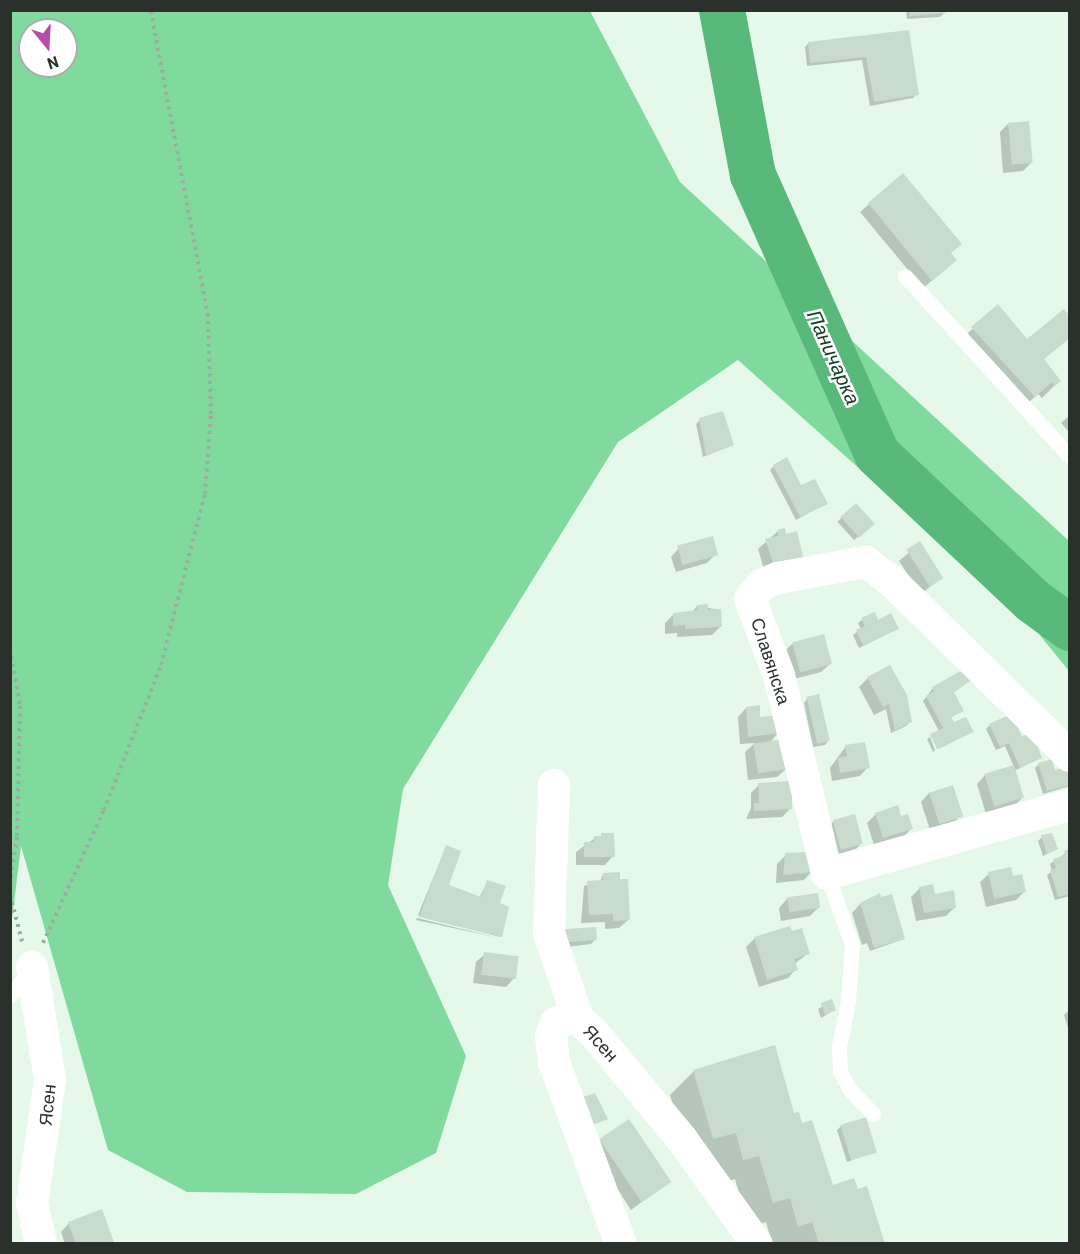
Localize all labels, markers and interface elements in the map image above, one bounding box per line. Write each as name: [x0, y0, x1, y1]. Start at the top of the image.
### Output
north arrow: [18, 18, 78, 78]
text: N: [45, 53, 61, 74]
water label: Паничарка: [803, 306, 865, 408]
street label: Славянска: [747, 615, 795, 707]
street label: Ясен: [579, 1020, 623, 1066]
street label: Ясен: [34, 1083, 60, 1127]

